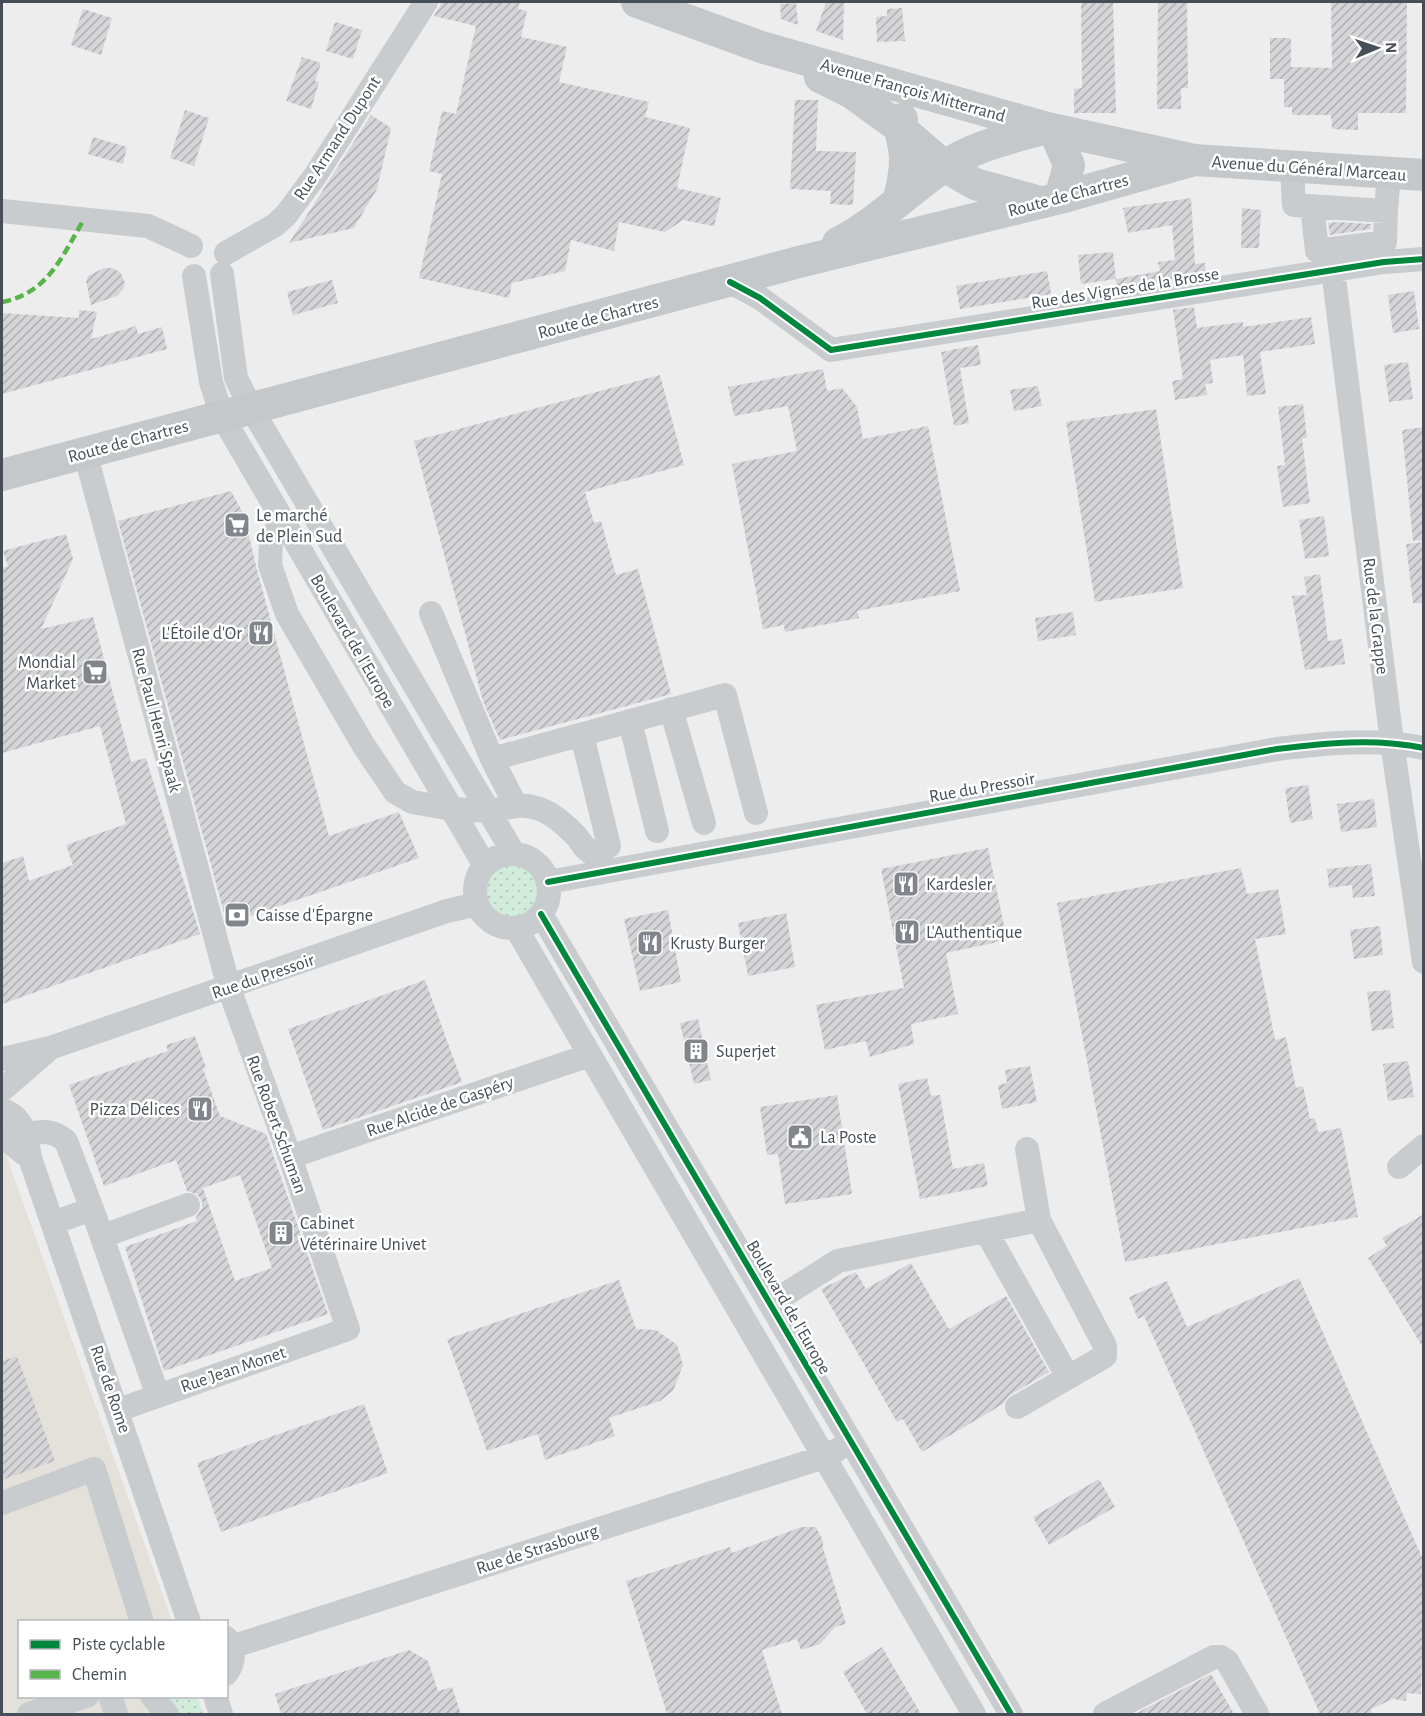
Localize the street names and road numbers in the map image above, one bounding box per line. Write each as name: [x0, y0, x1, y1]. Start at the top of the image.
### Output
street label: Avenue François Mitterrand: [818, 56, 1007, 126]
street label: Rue Armand Dupont: [291, 73, 385, 204]
street label: Avenue du Général Marceau: [1211, 153, 1407, 185]
street label: Route de Chartres: [1006, 171, 1130, 221]
street label: Rue des Vignes de la Brosse: [1030, 265, 1220, 313]
street label: Route de Chartres: [536, 293, 660, 343]
street label: Route de Chartres: [66, 417, 190, 467]
street label: Rue de la Grappe: [1359, 557, 1391, 675]
street label: Boulevard de l'Europe: [307, 572, 398, 711]
street label: Rue Paul Henri Spaak: [128, 646, 184, 795]
street label: Rue du Pressoir: [928, 770, 1037, 806]
street label: Rue du Pressoir: [210, 951, 317, 1003]
street label: Rue Robert Schuman: [243, 1053, 309, 1196]
street label: Rue Alcide de Gaspéry: [365, 1073, 516, 1141]
street label: Boulevard de l'Europe: [743, 1238, 834, 1377]
street label: Rue de Rome: [87, 1343, 133, 1435]
street label: Rue Jean Monet: [178, 1343, 288, 1396]
street label: Rue de Strasbourg: [474, 1522, 601, 1578]

